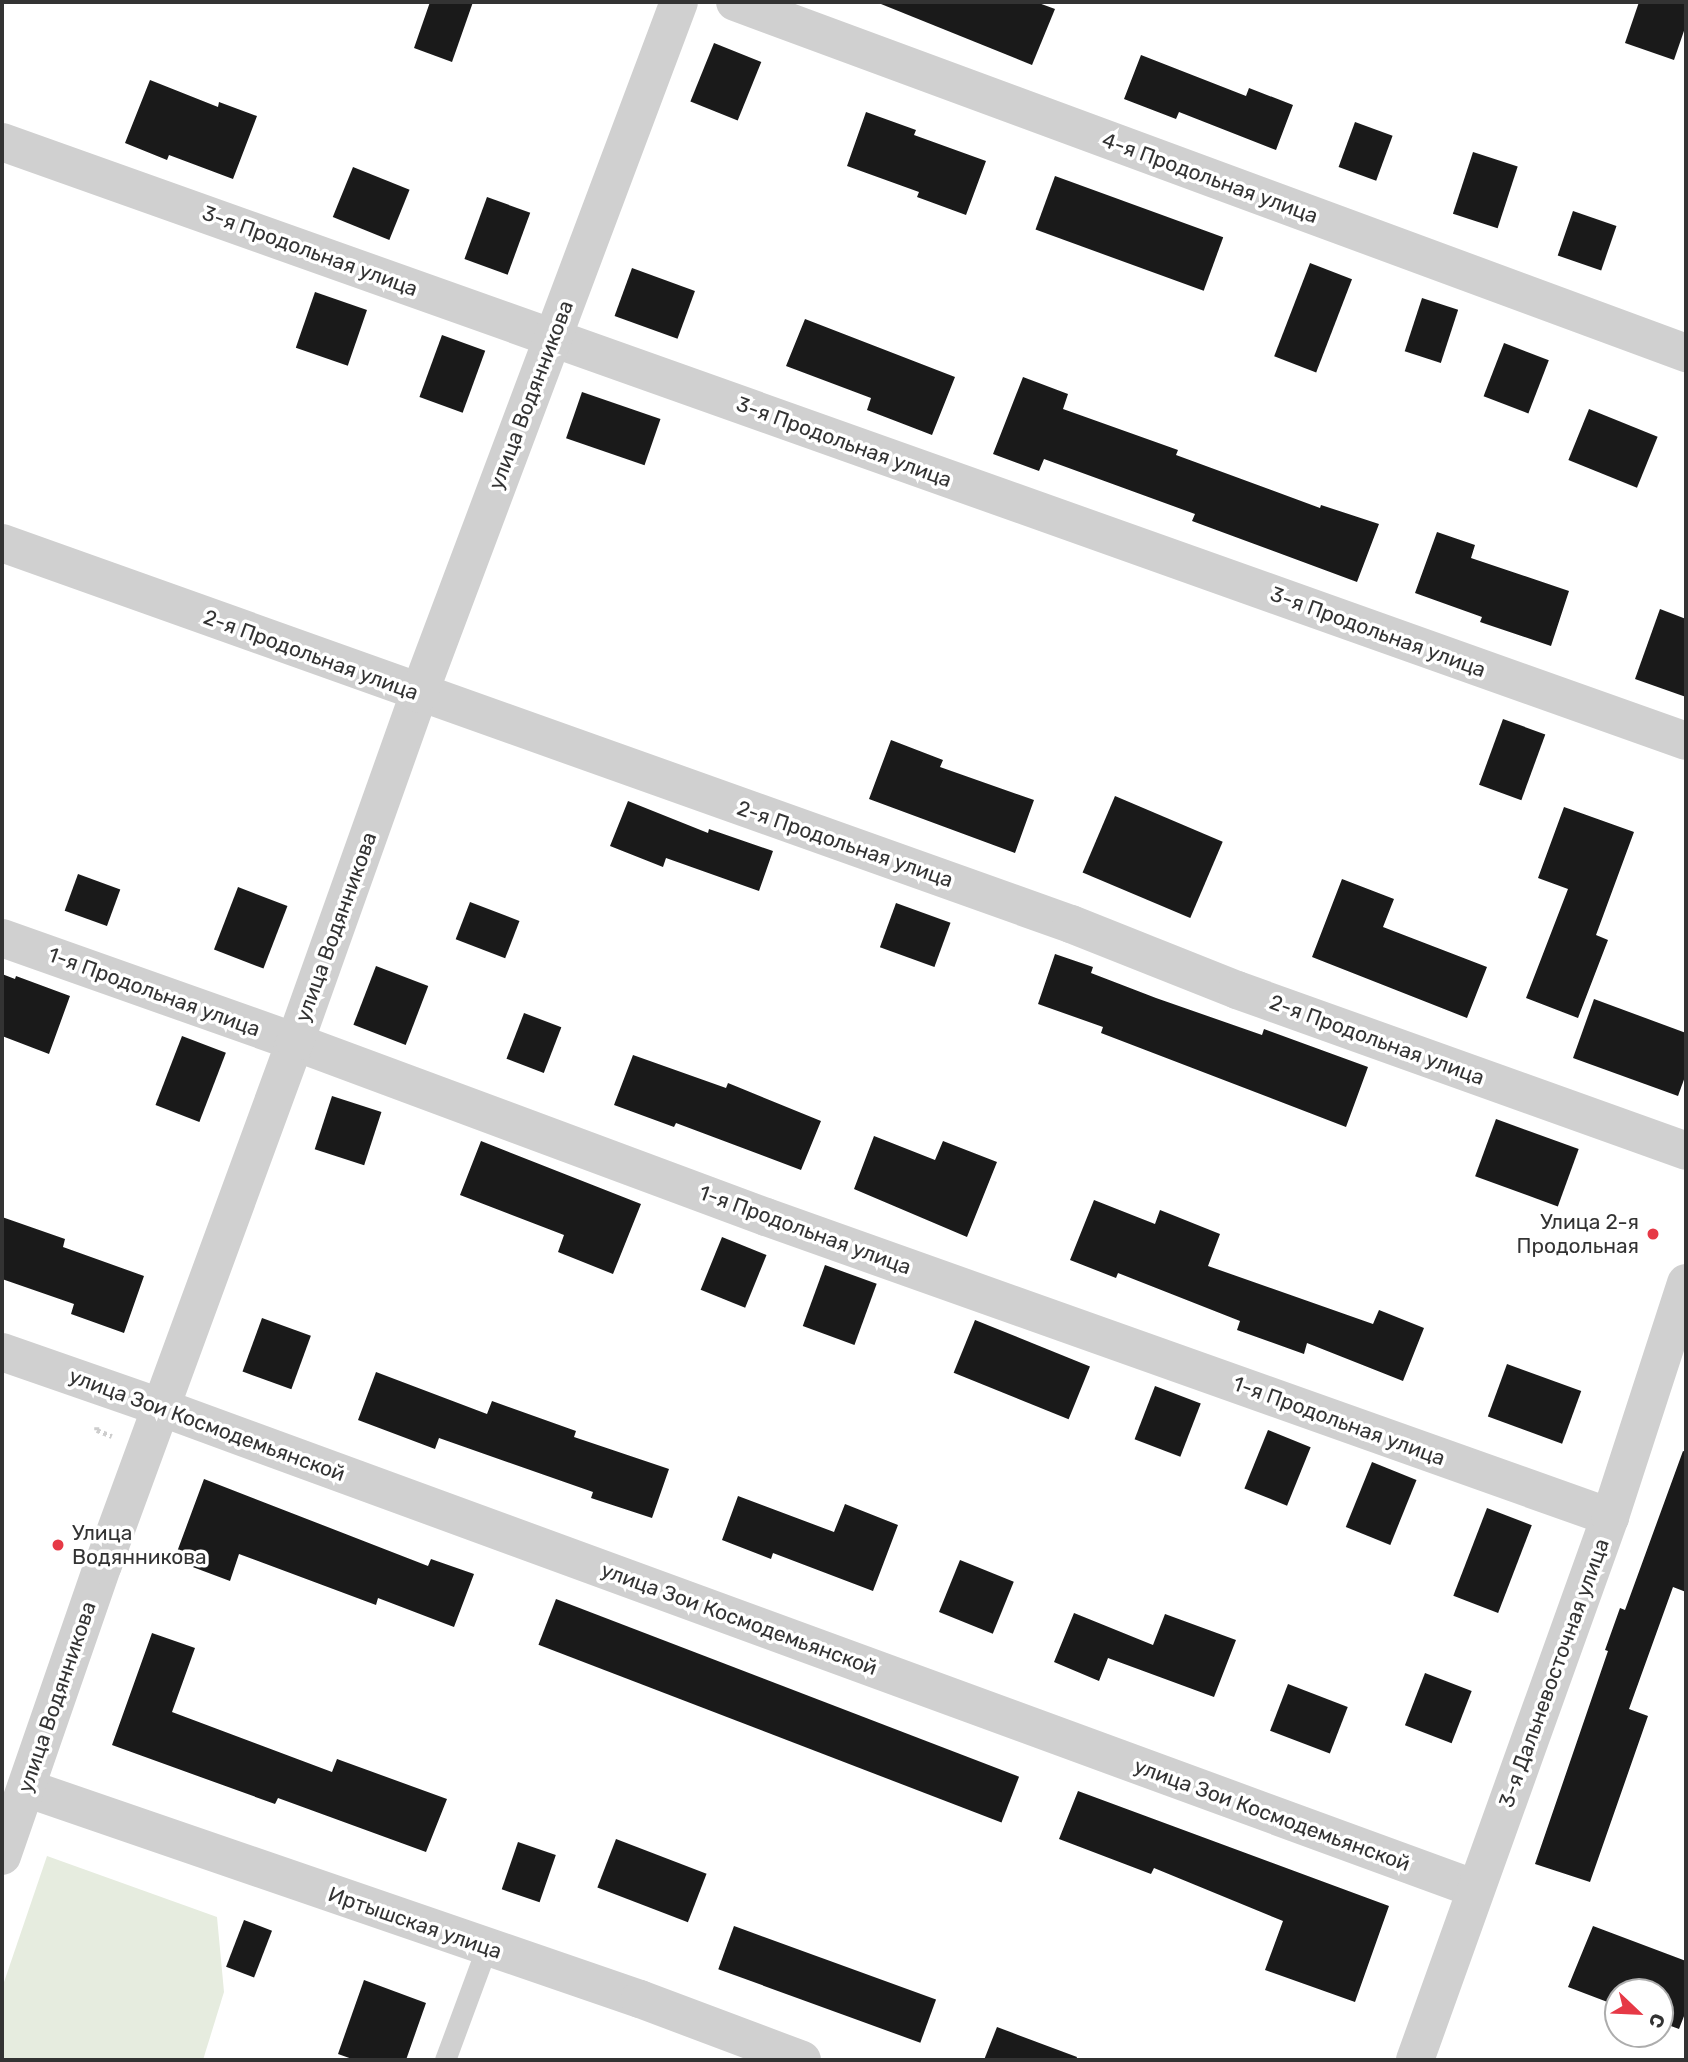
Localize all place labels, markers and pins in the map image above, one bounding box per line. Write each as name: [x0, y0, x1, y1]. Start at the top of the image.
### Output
place label: Улица 2-я Продольная: [1516, 1209, 1639, 1259]
marker: Улица 2-я Продольная: [1645, 1226, 1661, 1242]
place label: Улица Водянникова: [72, 1520, 207, 1570]
marker: Улица Водянникова: [50, 1537, 66, 1553]

